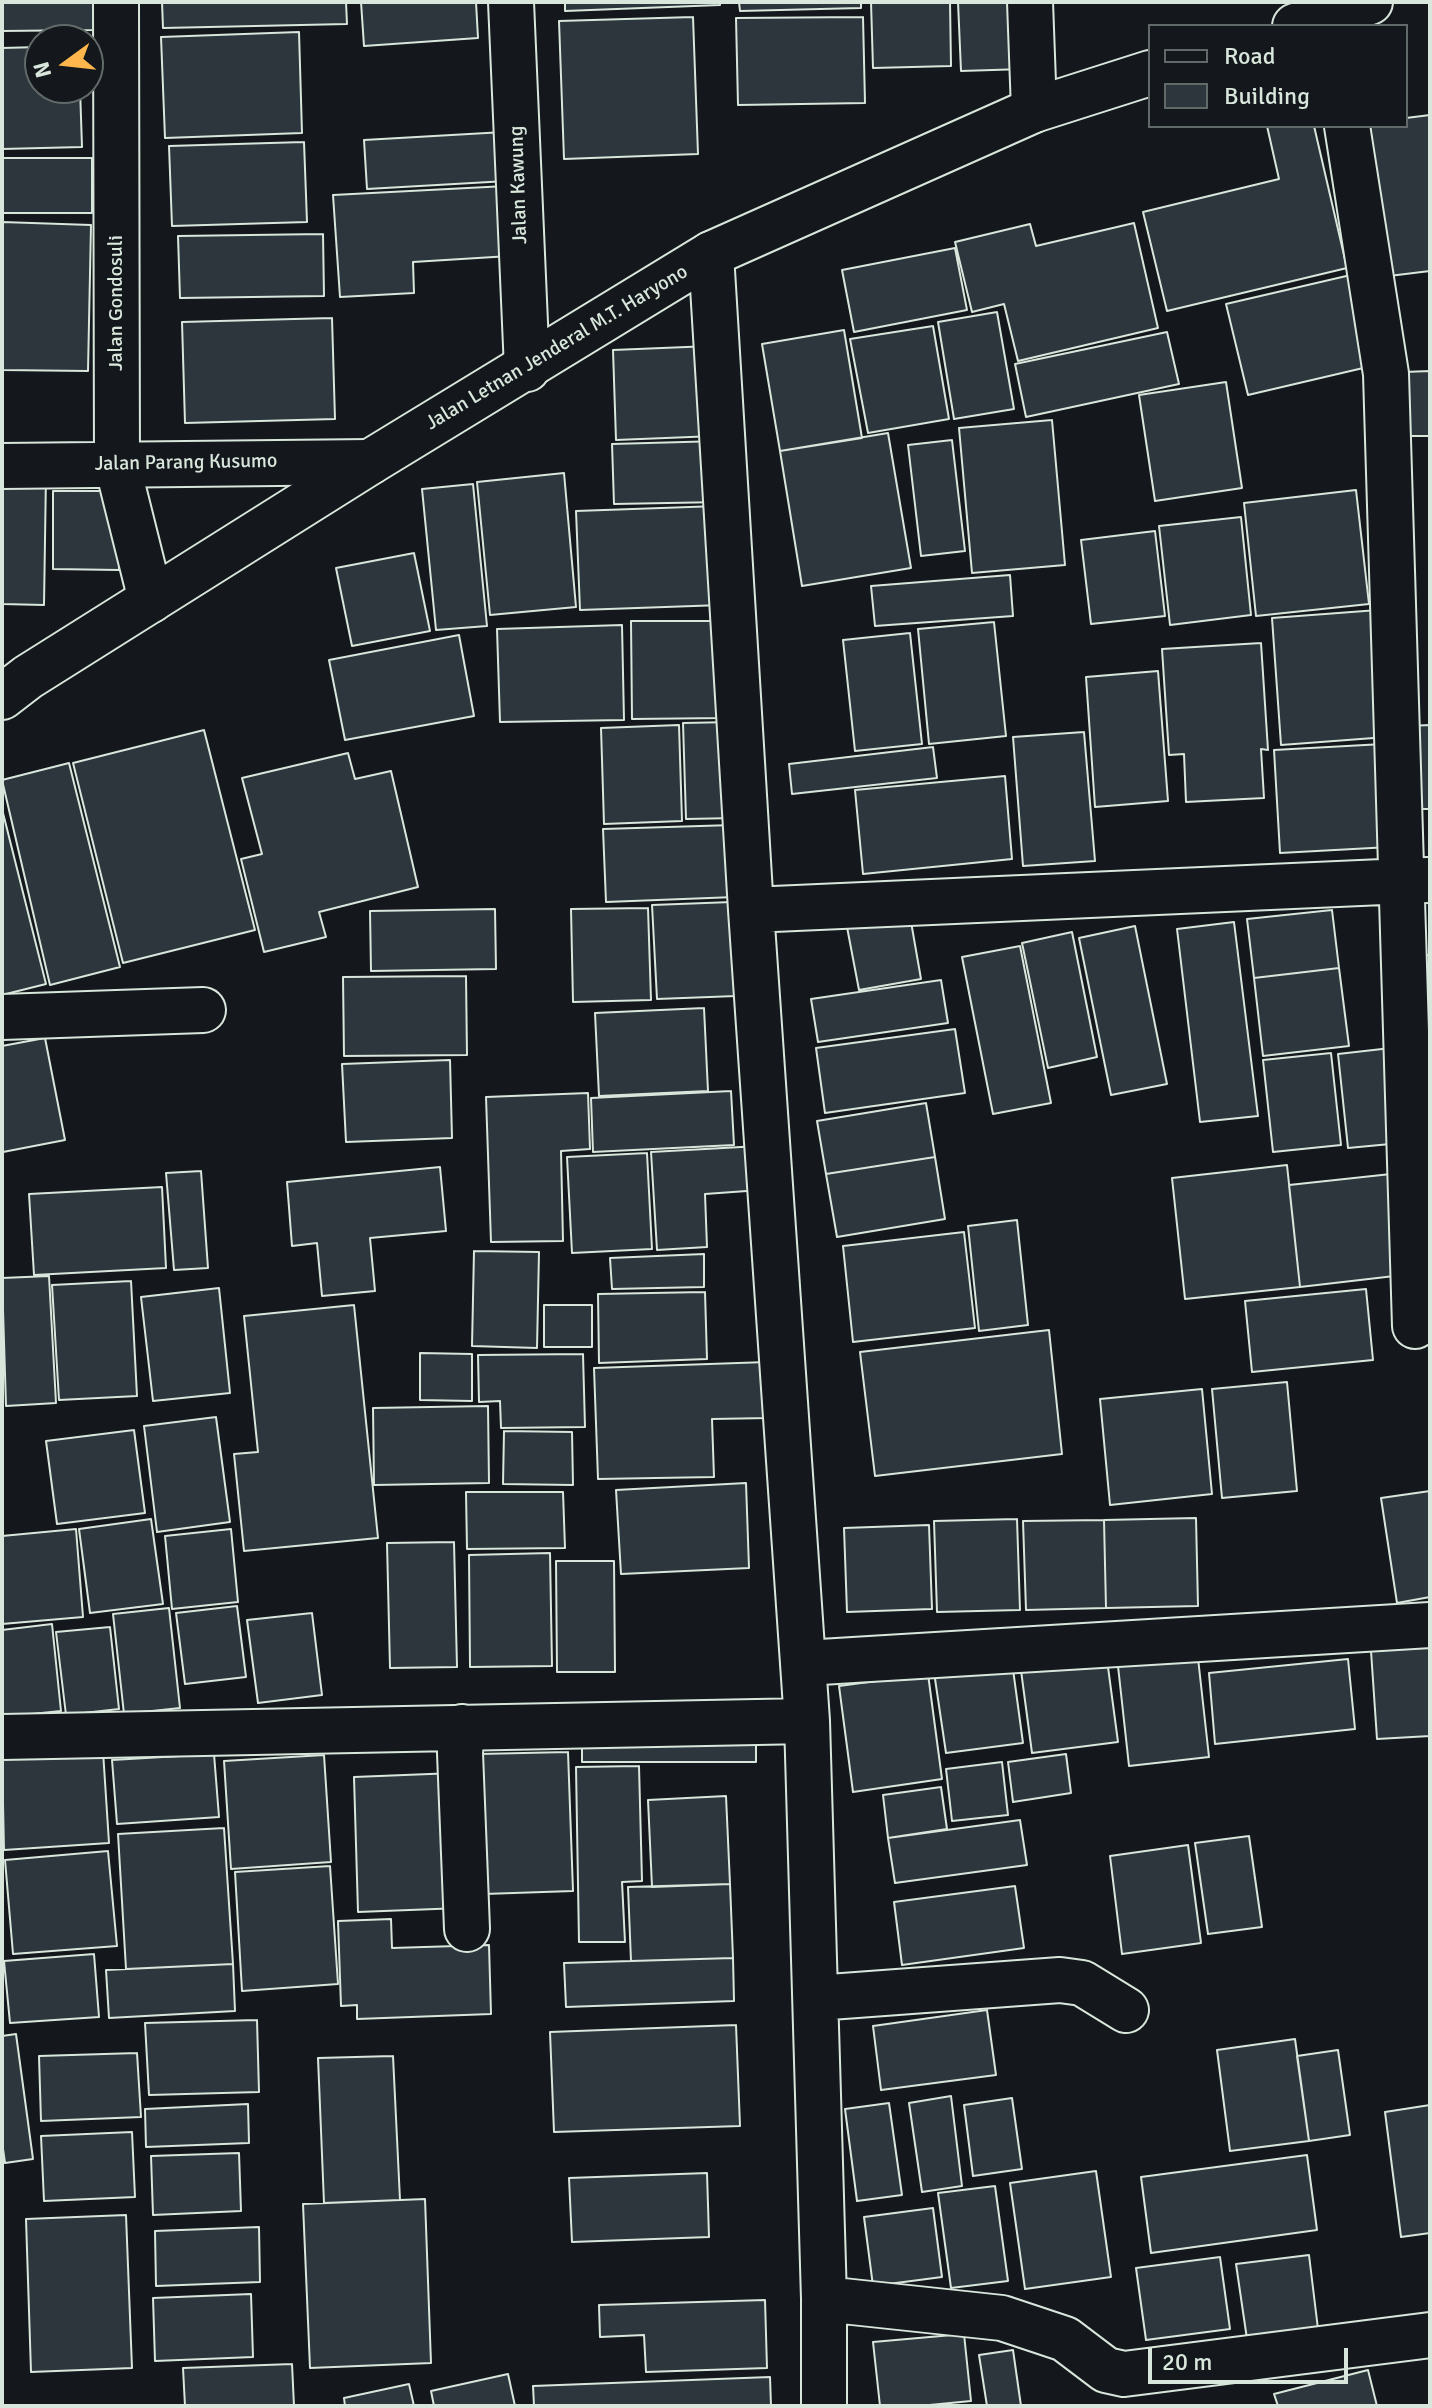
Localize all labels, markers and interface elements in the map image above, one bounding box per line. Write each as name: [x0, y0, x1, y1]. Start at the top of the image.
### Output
north arrow: [24, 24, 104, 104]
legend: [1148, 24, 1408, 128]
text: Road: [1224, 41, 1275, 71]
text: N: [27, 59, 57, 81]
text: Building: [1224, 81, 1310, 111]
street label: Jalan Kawung: [505, 125, 533, 245]
street label: Jalan Gondosuli: [105, 235, 129, 371]
street label: Jalan Letnan Jenderal M.T. Haryono: [422, 260, 692, 436]
street label: Jalan Parang Kusumo: [94, 449, 278, 477]
scale bar: [1152, 2332, 1352, 2382]
text: 20 m: [1162, 2347, 1212, 2377]

